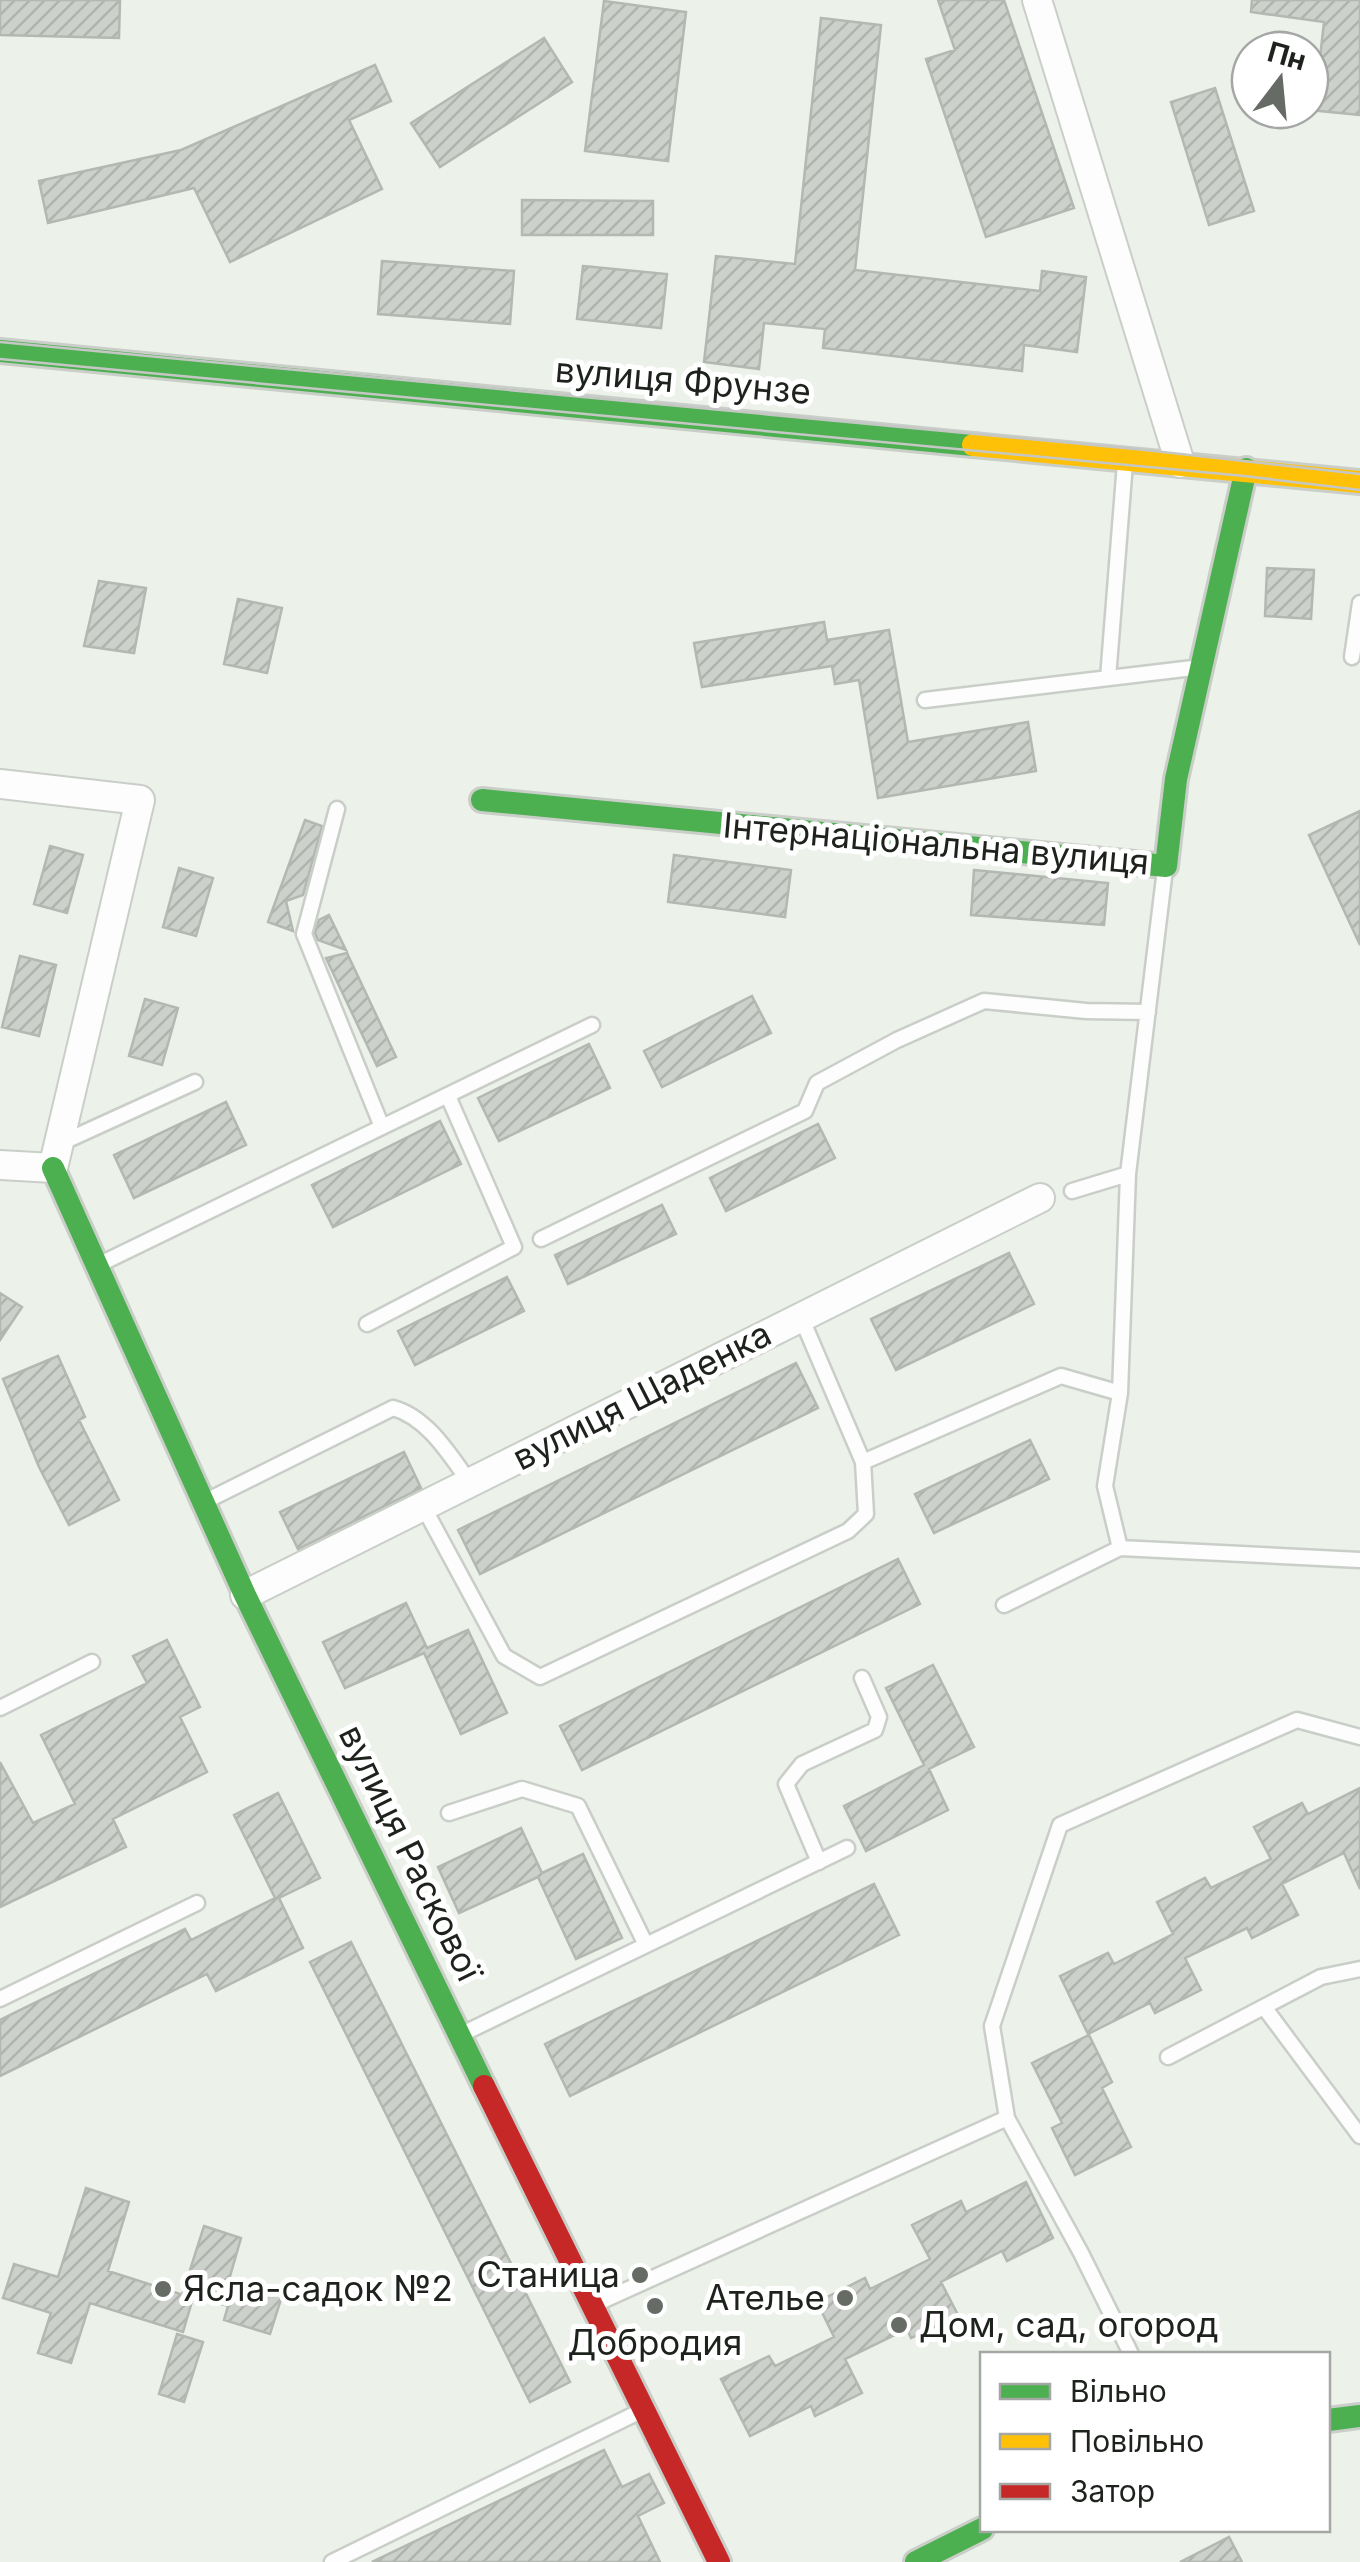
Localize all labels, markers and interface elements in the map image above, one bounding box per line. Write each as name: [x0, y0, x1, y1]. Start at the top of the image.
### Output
north arrow: [1230, 30, 1330, 130]
text: Пн: [1264, 34, 1310, 78]
street label: вулиця Фрунзе: [553, 348, 813, 412]
street label: Інтернаціональна вулиця: [721, 803, 1151, 883]
street label: вулиця Щаденка: [505, 1312, 778, 1478]
street label: вулиця Раскової: [331, 1718, 492, 1989]
place label: Станица: [477, 2253, 620, 2295]
marker: Станица: [629, 2264, 651, 2286]
place label: Ясла-садок №2: [183, 2267, 453, 2309]
place label: Ателье: [705, 2276, 825, 2318]
marker: Ясла-садок №2: [152, 2278, 174, 2300]
marker: Ателье: [834, 2287, 856, 2309]
marker: Добродия: [644, 2295, 666, 2317]
place label: Дом, сад, огород: [919, 2303, 1218, 2345]
marker: Дом, сад, огород: [888, 2314, 910, 2336]
place label: Добродия: [568, 2321, 742, 2363]
legend: [980, 2352, 1330, 2532]
text: Вільно: [1070, 2373, 1167, 2409]
text: Повільно: [1070, 2423, 1204, 2459]
text: Затор: [1070, 2473, 1155, 2509]

